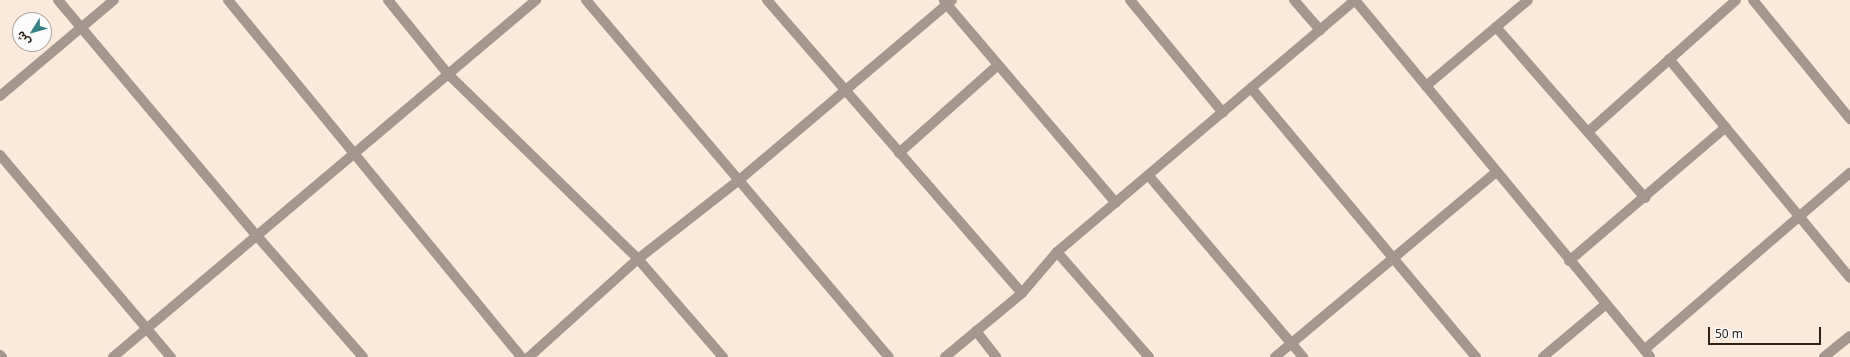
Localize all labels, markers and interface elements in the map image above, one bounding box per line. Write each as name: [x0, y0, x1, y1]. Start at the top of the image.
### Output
north arrow: [12, 12, 52, 52]
text: ش: [12, 28, 33, 49]
scale bar: [1710, 319, 1823, 345]
text: 50 m: [1715, 325, 1743, 342]

